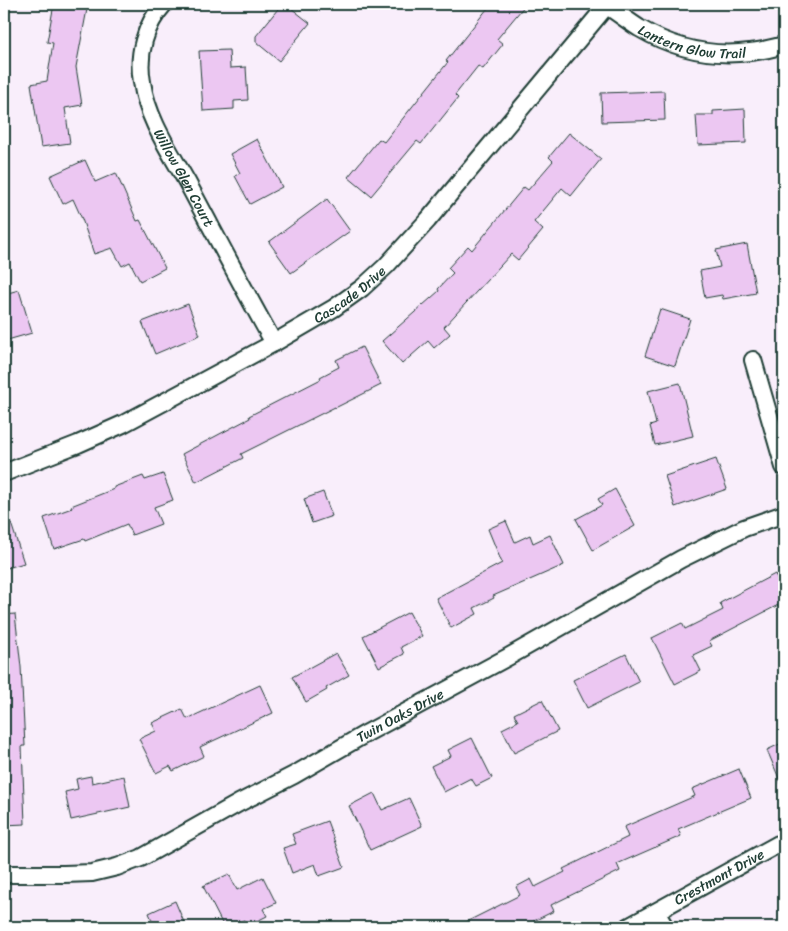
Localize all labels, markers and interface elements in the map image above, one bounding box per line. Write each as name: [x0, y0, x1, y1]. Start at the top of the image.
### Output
street label: Lantern Glow Trail: [633, 18, 748, 66]
street label: Willow Glen Court: [146, 124, 221, 232]
street label: Cascade Drive: [309, 260, 392, 331]
street label: Twin Oaks Drive: [351, 682, 449, 750]
street label: Crestmont Drive: [669, 842, 769, 912]

